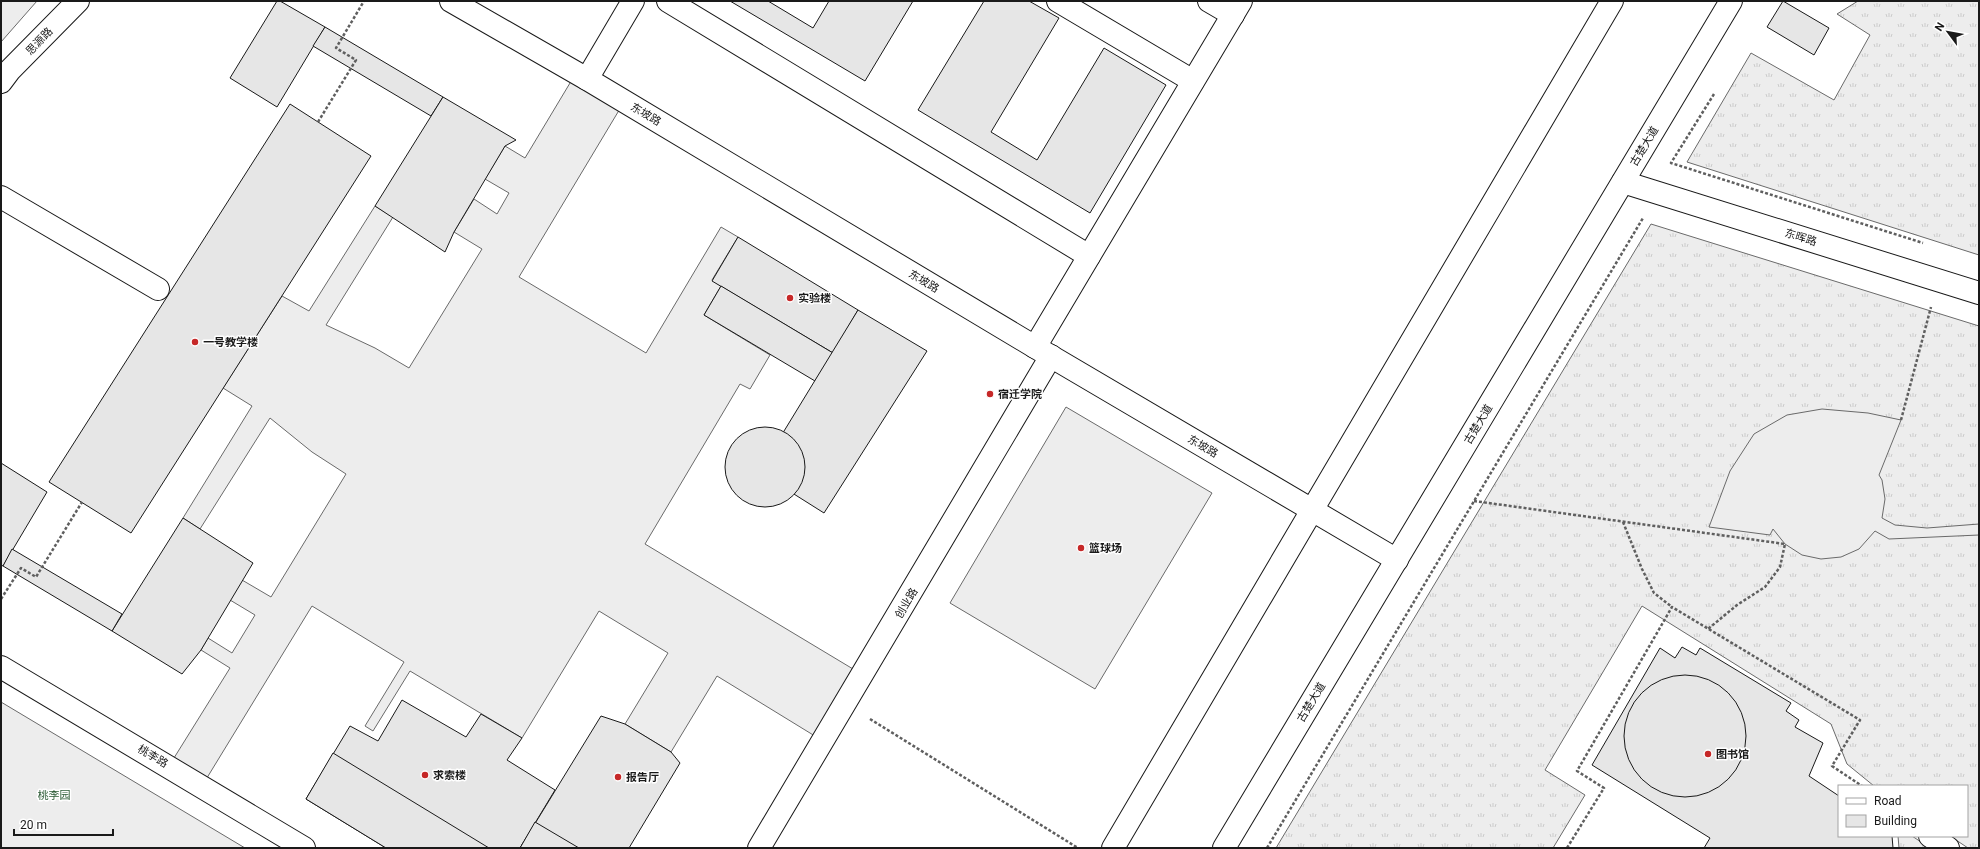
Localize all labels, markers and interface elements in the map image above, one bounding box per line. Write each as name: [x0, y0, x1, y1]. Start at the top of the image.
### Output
north arrow: [1928, 12, 1968, 52]
text: N: [1932, 20, 1948, 34]
street label: 思源路: [23, 25, 55, 58]
street label: 东坡路: [628, 100, 663, 128]
street label: 古楚大道: [1628, 124, 1661, 168]
street label: 东晖路: [1783, 226, 1819, 249]
street label: 东坡路: [906, 267, 941, 295]
place label: 实验楼: [798, 292, 831, 305]
marker: 实验楼: [785, 293, 795, 303]
place label: 一号教学楼: [203, 336, 258, 349]
marker: 一号教学楼: [190, 337, 200, 347]
place label: 宿迁学院: [998, 388, 1042, 401]
marker: 宿迁学院: [985, 389, 995, 399]
street label: 古楚大道: [1462, 402, 1495, 446]
street label: 东坡路: [1185, 433, 1220, 460]
place label: 篮球场: [1089, 542, 1122, 555]
marker: 篮球场: [1076, 543, 1086, 553]
street label: 创业路: [892, 586, 920, 621]
street label: 古楚大道: [1295, 680, 1328, 724]
street label: 桃李路: [135, 742, 170, 770]
place label: 图书馆: [1716, 748, 1749, 761]
marker: 图书馆: [1703, 749, 1713, 759]
place label: 求索楼: [433, 769, 466, 782]
marker: 求索楼: [420, 770, 430, 780]
place label: 报告厅: [626, 771, 659, 784]
marker: 报告厅: [613, 772, 623, 782]
legend: [1838, 785, 1968, 837]
park label: 桃李园: [38, 789, 71, 802]
text: Road: [1874, 794, 1902, 808]
scale bar: [14, 811, 113, 837]
text: Building: [1874, 814, 1917, 828]
text: 20 m: [20, 818, 47, 832]

